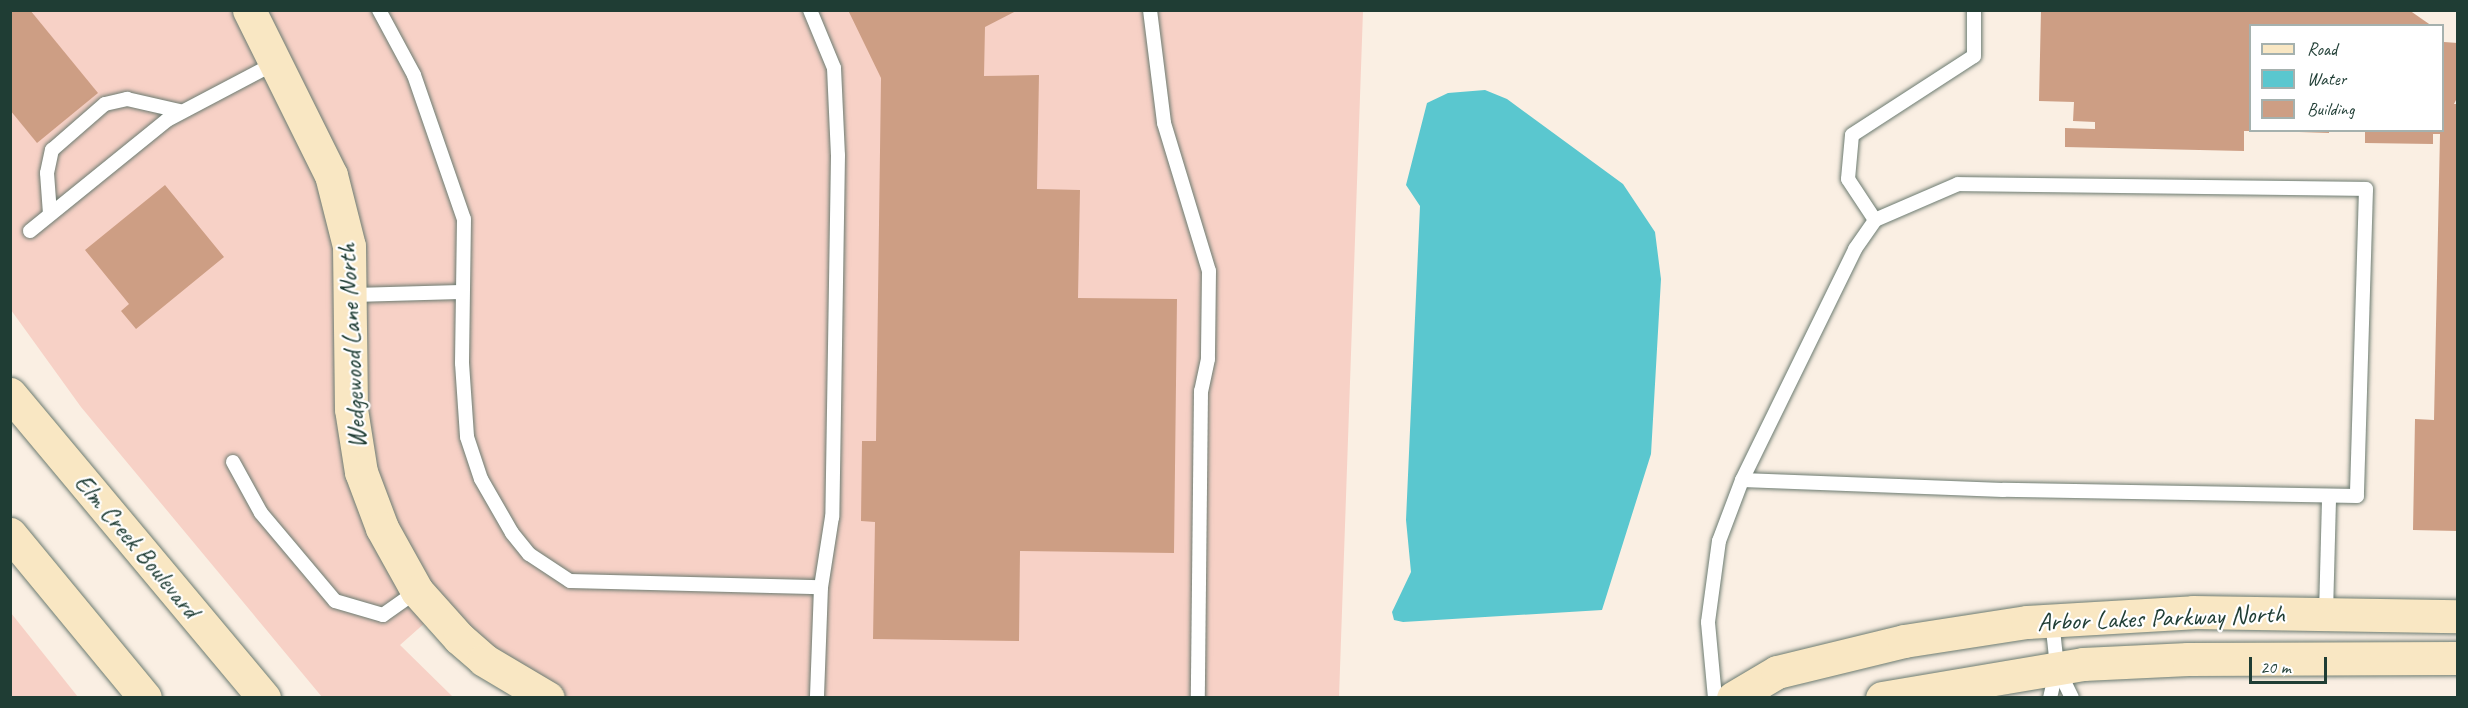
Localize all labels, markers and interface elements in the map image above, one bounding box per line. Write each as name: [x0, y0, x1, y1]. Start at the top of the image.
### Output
legend: [2249, 24, 2444, 132]
text: Road: [2307, 38, 2337, 60]
text: Water: [2307, 68, 2346, 90]
text: Building: [2307, 98, 2354, 120]
street label: Wedgewood Lane North: [331, 242, 373, 450]
street label: Elm Creek Boulevard: [67, 467, 207, 625]
street label: Arbor Lakes Parkway North: [2036, 598, 2286, 638]
scale bar: [2252, 645, 2330, 683]
text: 20 m: [2260, 656, 2291, 678]

